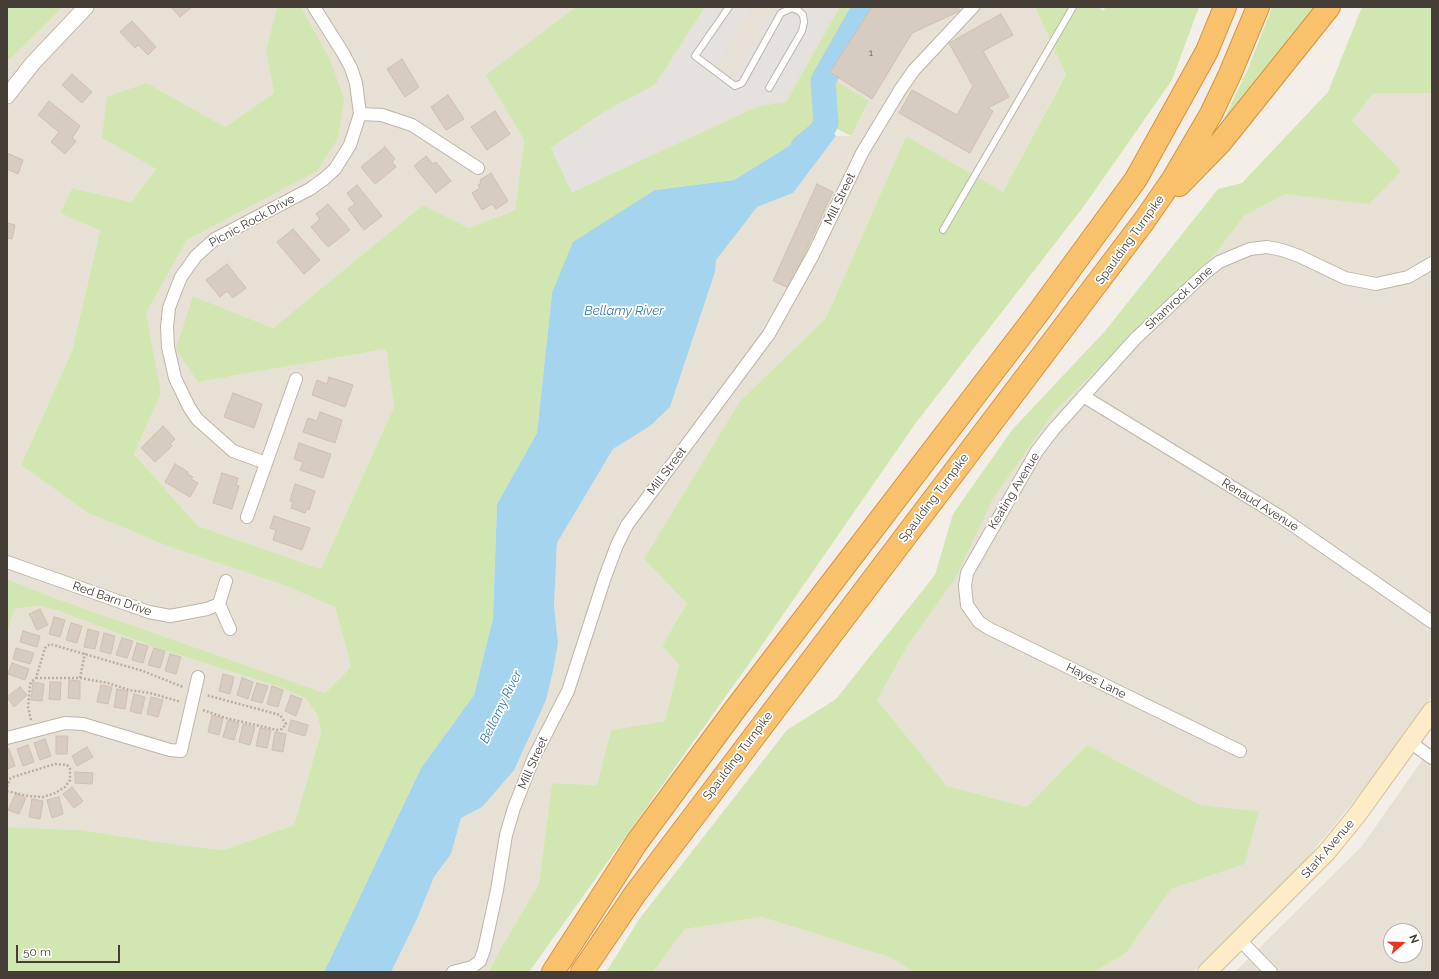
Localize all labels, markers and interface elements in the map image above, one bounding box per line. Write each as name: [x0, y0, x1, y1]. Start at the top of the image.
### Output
house number: 1: [869, 47, 873, 59]
street label: Mill Street: [821, 171, 859, 227]
street label: Picnic Rock Drive: [207, 192, 297, 250]
street label: Spaulding Turnpike: [1093, 193, 1167, 287]
street label: Shamrock Lane: [1142, 263, 1216, 333]
water label: Bellamy River: [584, 303, 664, 319]
street label: Mill Street: [644, 444, 690, 498]
street label: Keating Avenue: [985, 450, 1043, 532]
street label: Spaulding Turnpike: [896, 451, 972, 545]
street label: Renaud Avenue: [1219, 476, 1301, 534]
street label: Red Barn Drive: [71, 579, 153, 619]
street label: Hayes Lane: [1064, 660, 1128, 702]
water label: Bellamy River: [477, 668, 525, 746]
street label: Spaulding Turnpike: [700, 709, 776, 803]
street label: Mill Street: [515, 734, 551, 792]
street label: Stark Avenue: [1298, 817, 1358, 881]
north arrow: [1383, 923, 1423, 963]
text: N: [1406, 933, 1421, 945]
scale bar: [18, 937, 122, 963]
text: 50 m: [23, 945, 51, 959]

